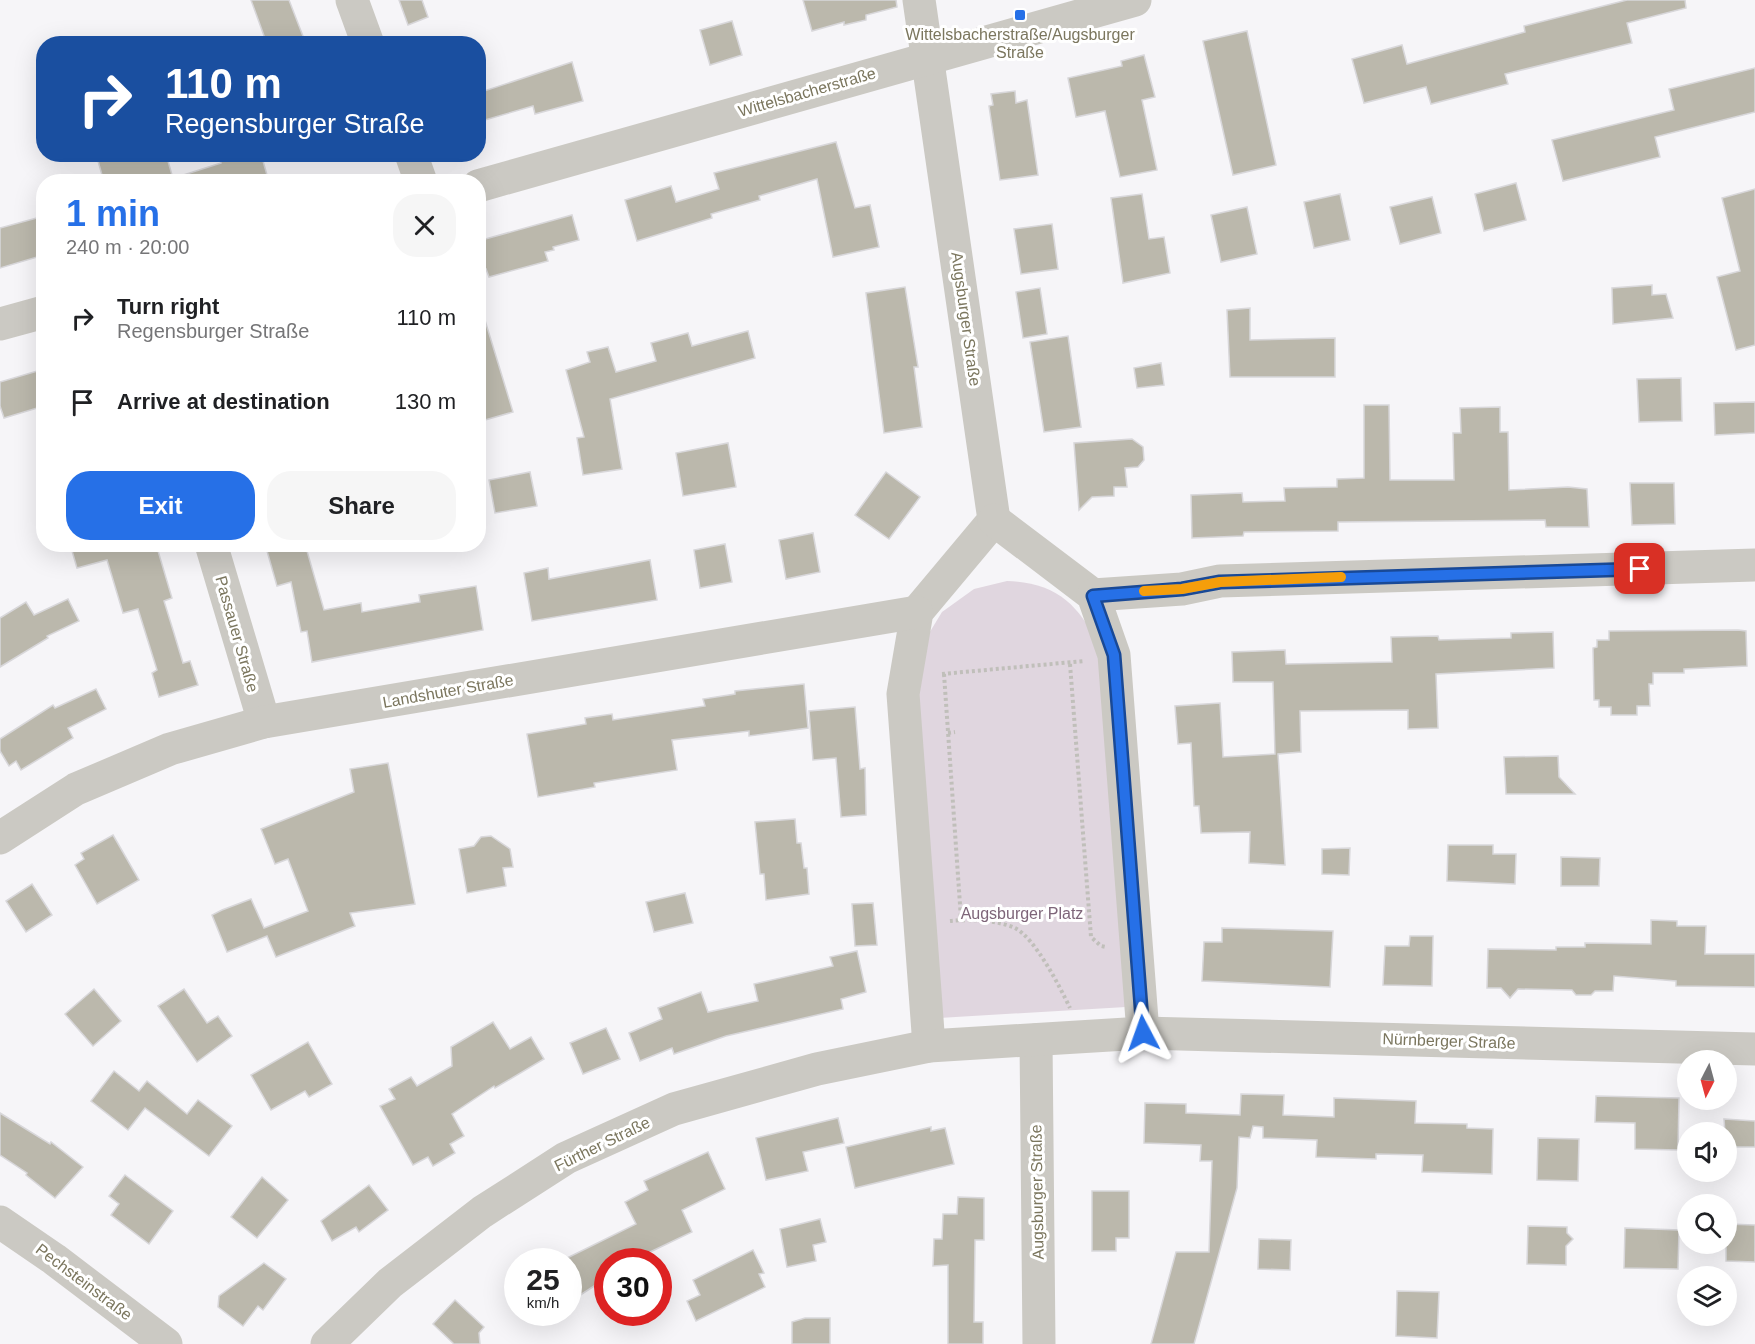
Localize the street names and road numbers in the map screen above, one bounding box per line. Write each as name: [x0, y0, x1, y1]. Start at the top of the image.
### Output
street label: Wittelsbacherstraße: [736, 64, 878, 120]
street label: Augsburger Straße: [948, 251, 984, 387]
street label: Passauer Straße: [212, 574, 262, 694]
street label: Landshuter Straße: [381, 671, 515, 711]
street label: Nürnberger Straße: [1382, 1030, 1516, 1052]
street label: Fürther Straße: [552, 1114, 653, 1174]
street label: Augsburger Straße: [1027, 1124, 1047, 1260]
street label: Pechsteinstraße: [33, 1240, 135, 1324]

